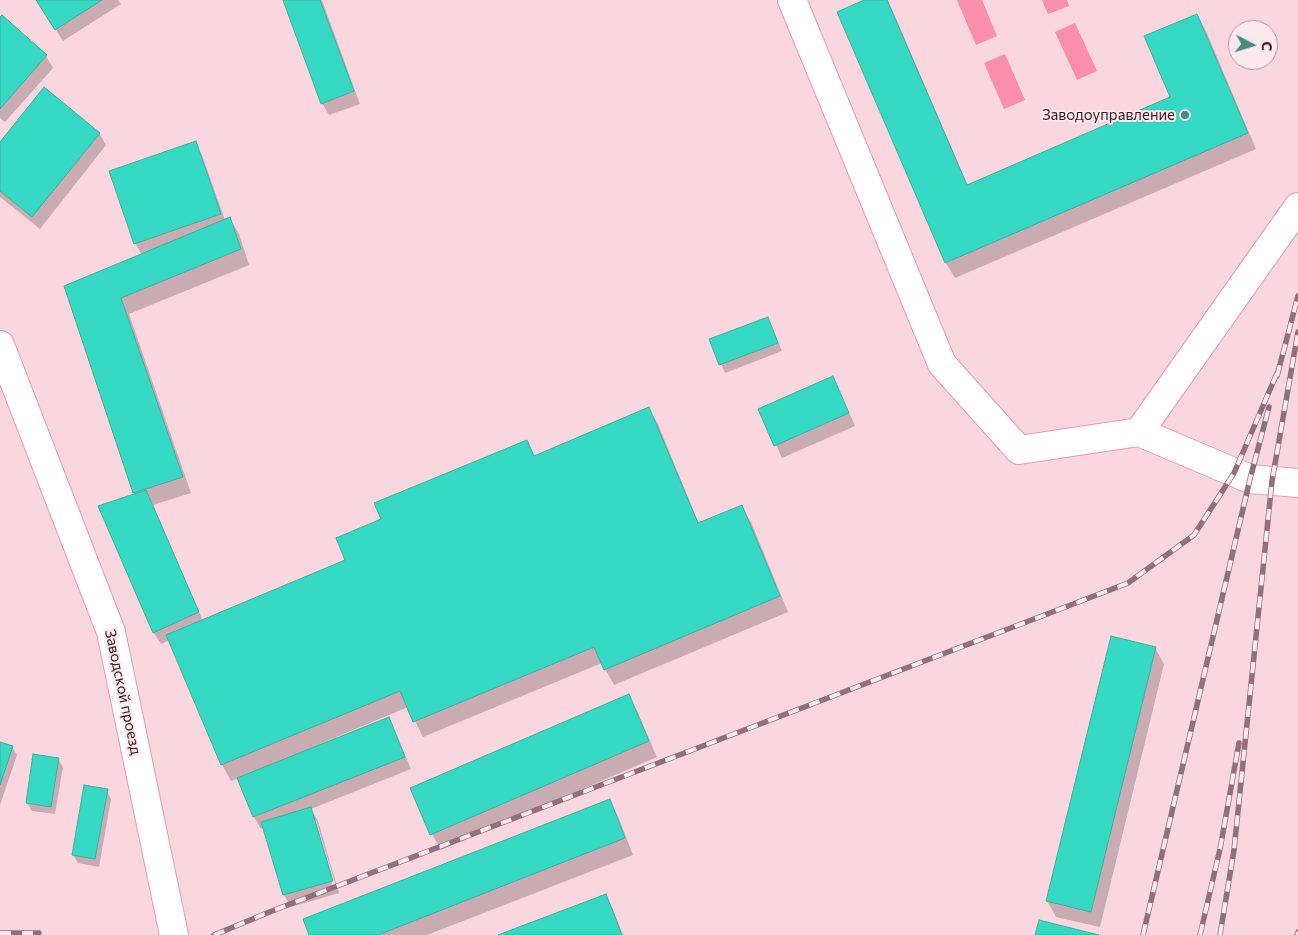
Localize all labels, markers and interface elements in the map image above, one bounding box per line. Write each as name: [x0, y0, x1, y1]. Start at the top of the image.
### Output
north arrow: [1228, 20, 1278, 70]
text: С: [1259, 41, 1276, 52]
place label: Заводоуправление: [1042, 106, 1175, 124]
marker: Заводоуправление: [1179, 109, 1191, 121]
street label: Заводской проезд: [101, 628, 145, 756]

